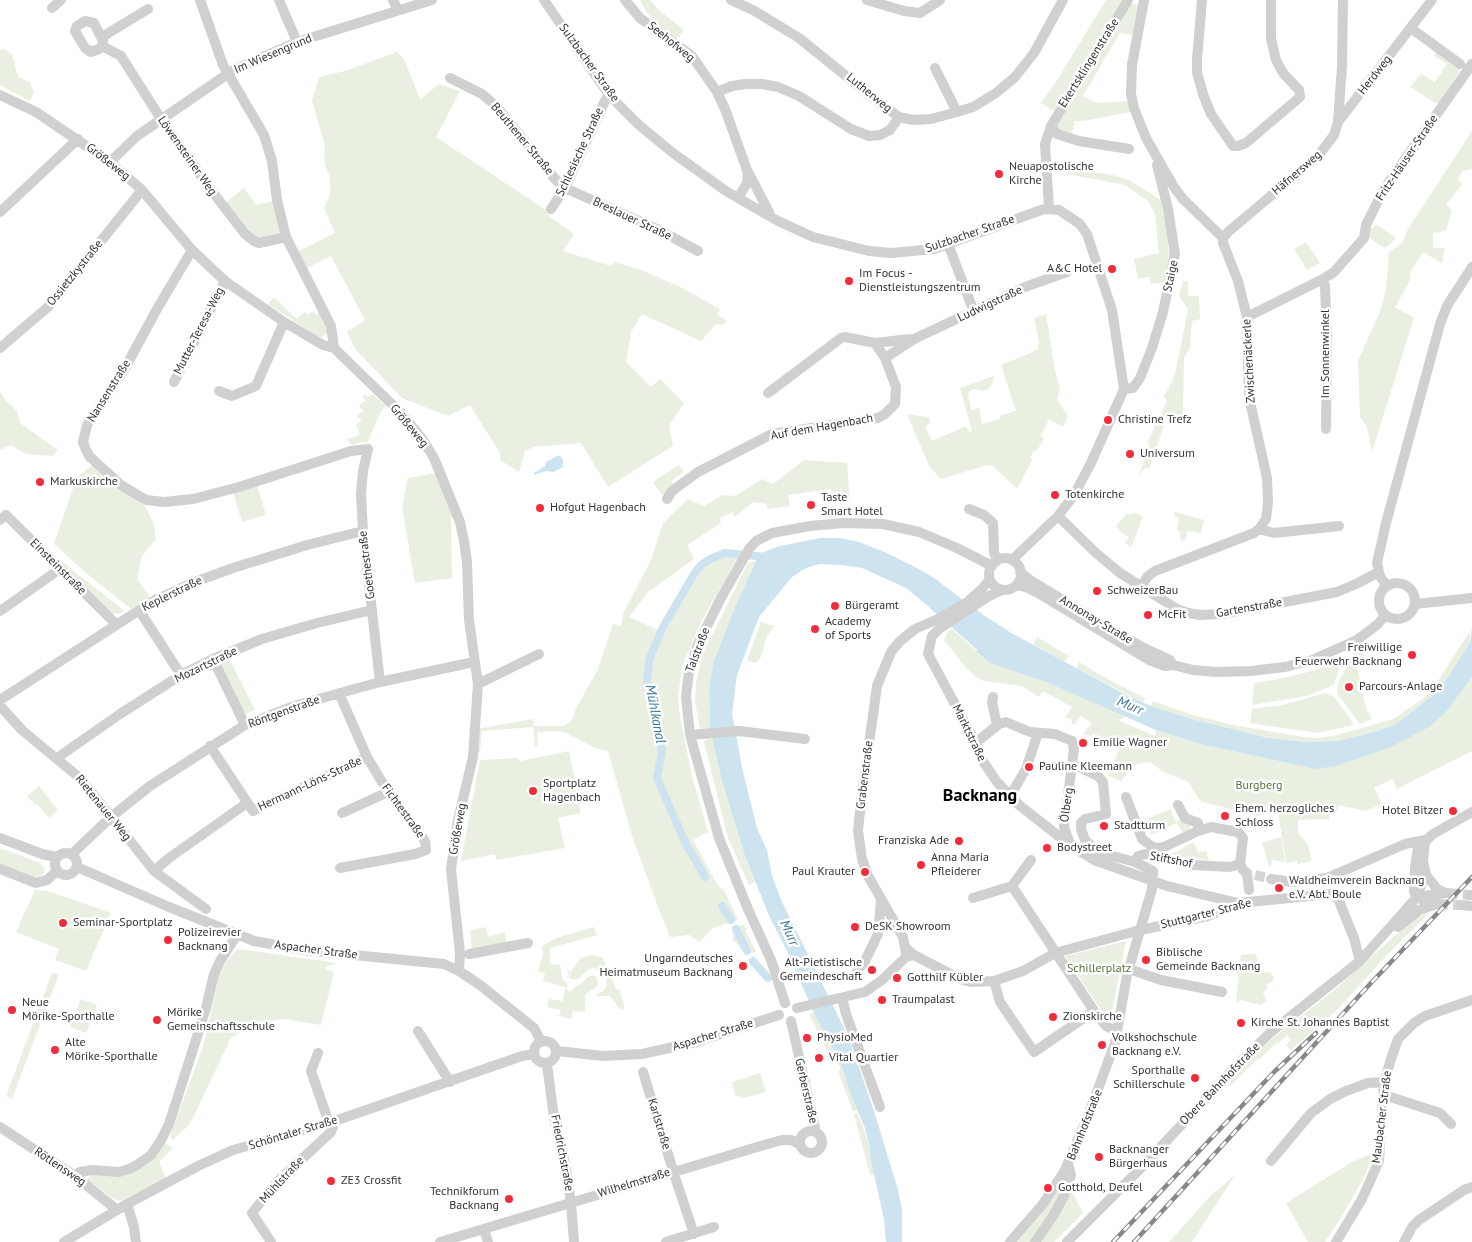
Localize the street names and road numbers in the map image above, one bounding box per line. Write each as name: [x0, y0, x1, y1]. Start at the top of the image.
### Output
street label: Ekertsklingenstraße: [1056, 16, 1122, 110]
street label: Seehofweg: [645, 19, 697, 65]
street label: Sulzbacher Straße: [556, 21, 622, 105]
street label: Im Wiesengrund: [232, 31, 314, 77]
street label: Herdweg: [1355, 53, 1395, 97]
street label: Lutherweg: [843, 70, 895, 116]
street label: Beuthener Straße: [488, 100, 556, 178]
street label: Schlesische Straße: [553, 105, 607, 199]
street label: Fritz-Häuser-Straße: [1373, 112, 1441, 204]
street label: Löwensteiner Weg: [154, 114, 220, 198]
street label: Größeweg: [83, 140, 133, 184]
street label: Häfnersweg: [1269, 148, 1325, 198]
street label: Breslauer Straße: [590, 194, 674, 244]
street label: Sulzbacher Straße: [924, 212, 1016, 256]
street label: Ossietzkystraße: [44, 237, 106, 309]
street label: Staige: [1161, 259, 1181, 293]
street label: Ludwigstraße: [955, 283, 1025, 325]
street label: Mutter-Teresa-Weg: [171, 285, 227, 377]
street label: Im Sonnenwinkel: [1319, 310, 1333, 398]
street label: Zwischenäckerle: [1240, 318, 1258, 404]
street label: Nansenstraße: [84, 357, 134, 425]
street label: Größeweg: [387, 401, 431, 451]
street label: Auf dem Hagenbach: [770, 411, 874, 443]
street label: Goethestraße: [356, 530, 378, 600]
street label: Einsteinstraße: [27, 536, 89, 598]
street label: Keplerstraße: [139, 573, 205, 615]
street label: Annonay-Straße: [1057, 593, 1135, 647]
street label: Gartenstraße: [1215, 595, 1283, 621]
street label: Talstraße: [683, 625, 713, 675]
street label: Mozartstraße: [172, 644, 240, 686]
street label: Röntgenstraße: [246, 692, 322, 732]
street label: Marktstraße: [949, 702, 989, 764]
street label: Grabenstraße: [854, 740, 876, 810]
street label: Hermann-Löns-Straße: [256, 754, 364, 814]
street label: Rietenauer Weg: [72, 772, 134, 844]
street label: Fichtestraße: [378, 781, 428, 841]
street label: Ölberg: [1057, 787, 1077, 823]
street label: Größeweg: [446, 802, 470, 856]
street label: Stiftshof: [1148, 849, 1194, 871]
street label: Stuttgarter Straße: [1159, 896, 1253, 932]
street label: Aspacher Straße: [274, 938, 358, 962]
street label: Aspacher Straße: [671, 1016, 755, 1054]
street label: Obere Bahnhofstraße: [1177, 1040, 1263, 1128]
street label: Gerberstraße: [792, 1057, 820, 1125]
street label: Maubacher Straße: [1369, 1070, 1395, 1164]
street label: Bahnhofstraße: [1064, 1087, 1106, 1163]
street label: Karlstraße: [644, 1097, 674, 1151]
street label: Schöntaler Straße: [247, 1113, 339, 1153]
street label: Friedrichstraße: [548, 1114, 576, 1192]
street label: Rötlensweg: [31, 1144, 89, 1190]
street label: Mühlstraße: [257, 1154, 307, 1206]
street label: Wilhelmstraße: [596, 1165, 672, 1201]

